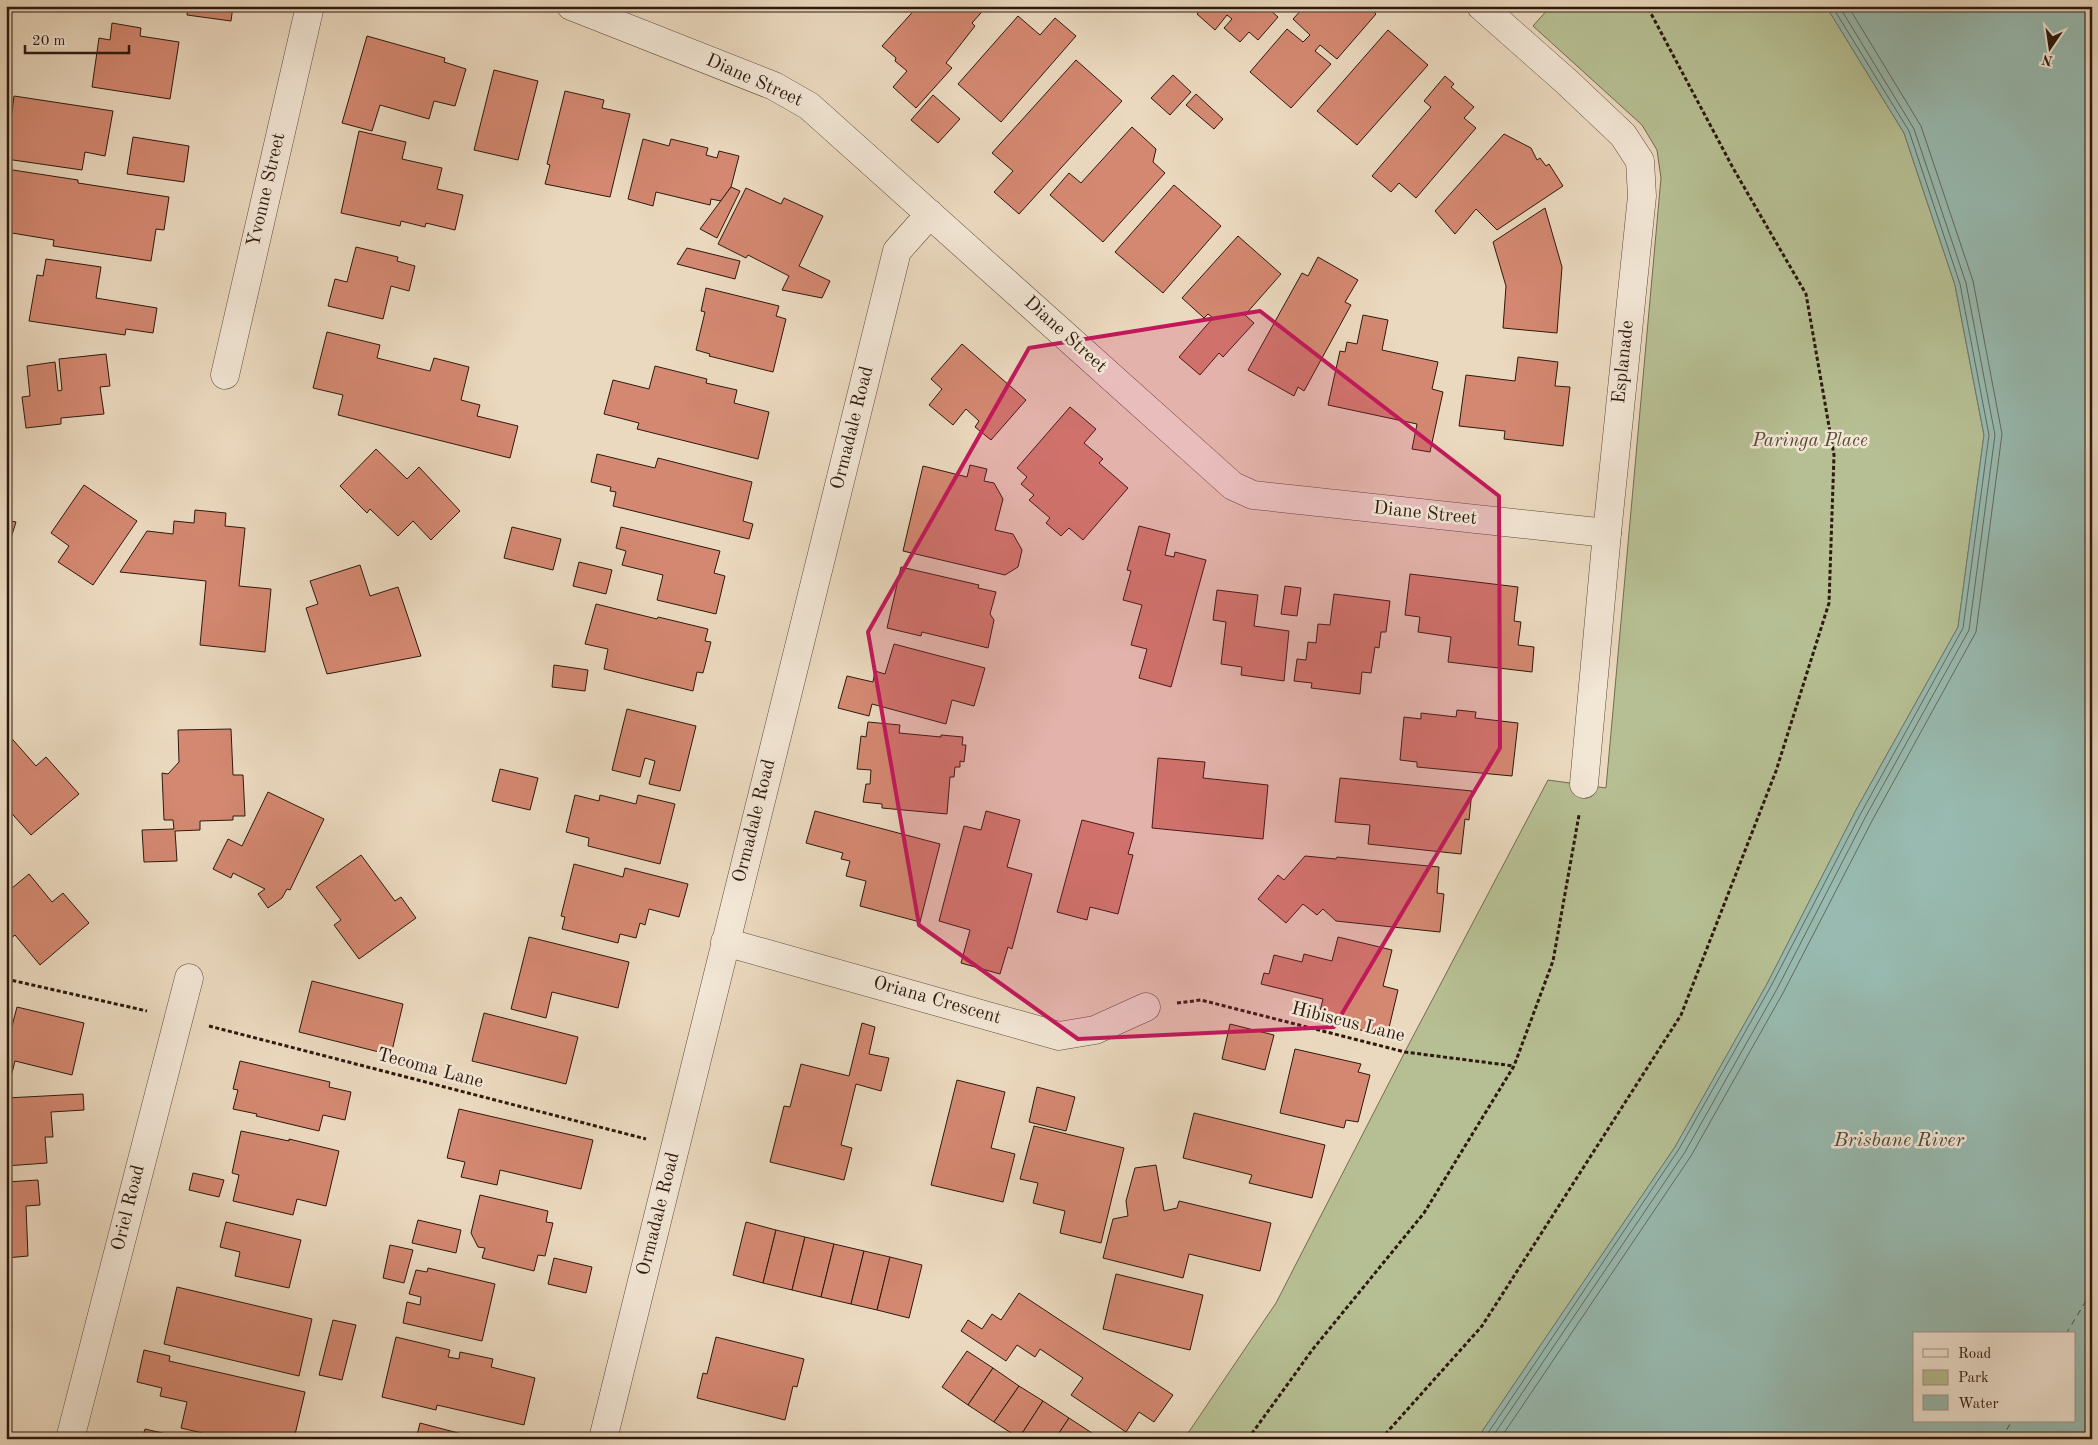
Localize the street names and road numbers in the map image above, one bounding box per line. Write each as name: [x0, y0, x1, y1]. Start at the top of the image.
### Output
street label: Diane Street: [703, 51, 805, 111]
street label: Yvonne Street: [245, 131, 289, 249]
street label: Diane Street: [1020, 293, 1110, 377]
street label: Esplanade: [1610, 319, 1638, 405]
street label: Ormadale Road: [828, 364, 878, 492]
street label: Diane Street: [1372, 499, 1478, 529]
street label: Ormadale Road: [730, 757, 780, 885]
street label: Oriana Crescent: [871, 974, 1003, 1028]
street label: Hibiscus Lane: [1289, 1000, 1407, 1046]
street label: Tecoma Lane: [375, 1046, 485, 1092]
street label: Ormadale Road: [634, 1150, 684, 1278]
street label: Oriel Road: [109, 1163, 149, 1253]

